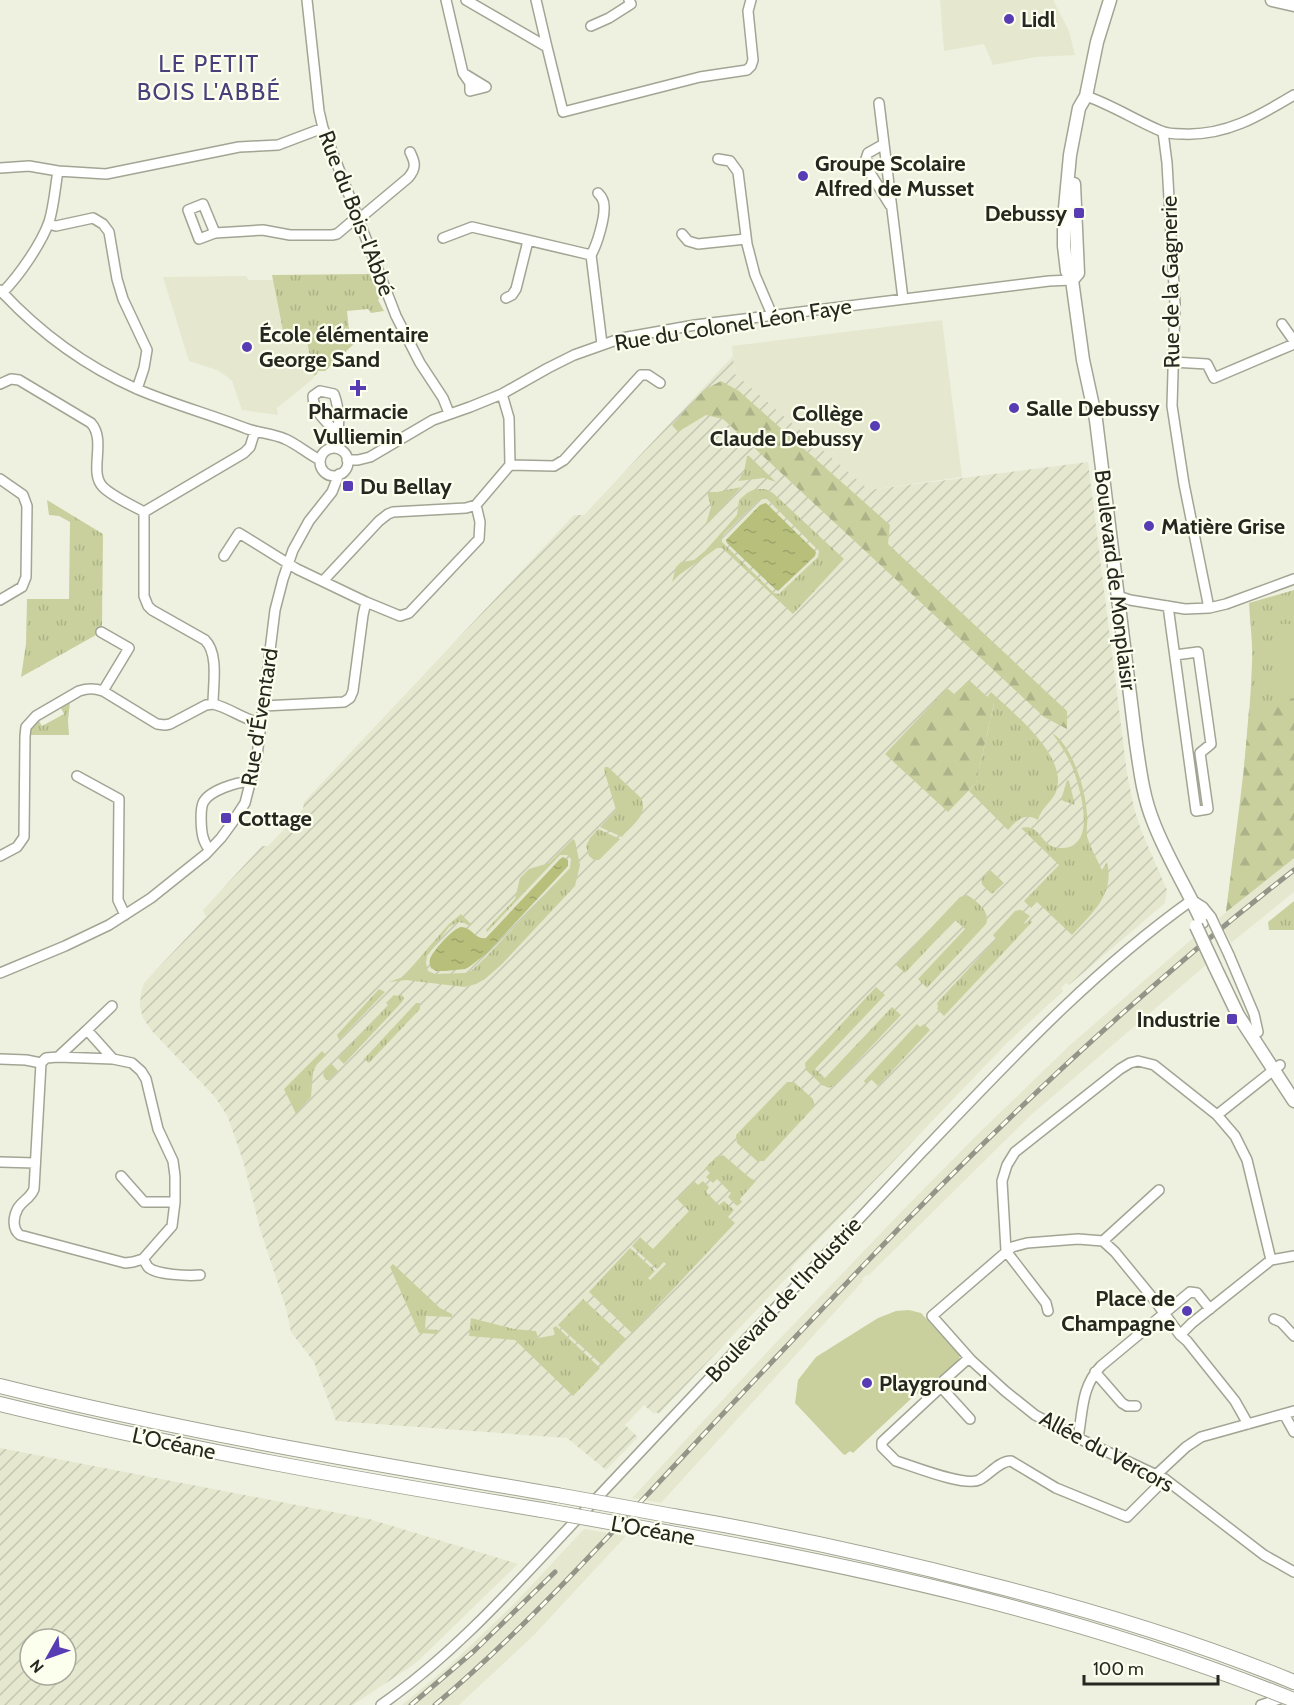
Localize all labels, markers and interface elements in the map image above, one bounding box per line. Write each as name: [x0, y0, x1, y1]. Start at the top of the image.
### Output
place label: Lidl: [1021, 6, 1056, 33]
marker: Lidl: [1002, 12, 1016, 26]
district label: LE PETIT BOIS L'ABBÉ: [137, 49, 281, 106]
street label: Rue du Bois-l'Abbé: [313, 127, 400, 300]
place label: Groupe Scolaire Alfred de Musset: [815, 150, 975, 202]
marker: Groupe Scolaire Alfred de Musset: [796, 169, 810, 183]
street label: Rue de la Gagnerie: [1155, 195, 1186, 369]
place label: Debussy: [985, 200, 1067, 227]
marker: Debussy: [1072, 206, 1086, 220]
street label: Rue du Colonel Léon Faye: [613, 292, 854, 357]
place label: École élémentaire George Sand: [259, 321, 429, 373]
marker: École élémentaire George Sand: [240, 340, 254, 354]
marker: Pharmacie Vulliemin: [351, 381, 365, 395]
place label: Salle Debussy: [1026, 395, 1160, 422]
place label: Pharmacie Vulliemin: [308, 398, 408, 450]
place label: Collège Claude Debussy: [710, 400, 863, 452]
marker: Salle Debussy: [1007, 401, 1021, 415]
marker: Collège Claude Debussy: [868, 419, 882, 433]
street label: Boulevard de Monplaisir: [1089, 468, 1142, 692]
place label: Du Bellay: [360, 473, 452, 500]
marker: Du Bellay: [341, 479, 355, 493]
place label: Matière Grise: [1161, 513, 1285, 540]
marker: Matière Grise: [1142, 519, 1156, 533]
street label: Rue d'Éventard: [235, 646, 284, 788]
place label: Cottage: [238, 805, 312, 832]
marker: Cottage: [219, 811, 233, 825]
place label: Industrie: [1136, 1006, 1220, 1033]
marker: Industrie: [1225, 1012, 1239, 1026]
street label: Boulevard de l'Industrie: [700, 1211, 867, 1388]
place label: Place de Champagne: [1061, 1285, 1175, 1337]
marker: Place de Champagne: [1180, 1304, 1194, 1318]
place label: Playground: [879, 1370, 987, 1397]
marker: Playground: [860, 1376, 874, 1390]
street label: Allée du Vercors: [1035, 1405, 1178, 1498]
street label: L’Océane: [130, 1421, 218, 1466]
street label: L’Océane: [609, 1510, 697, 1551]
north arrow: [18, 1627, 78, 1687]
scale bar: [1084, 1648, 1218, 1686]
text: N: [26, 1656, 48, 1677]
text: 100 m: [1093, 1658, 1144, 1680]

